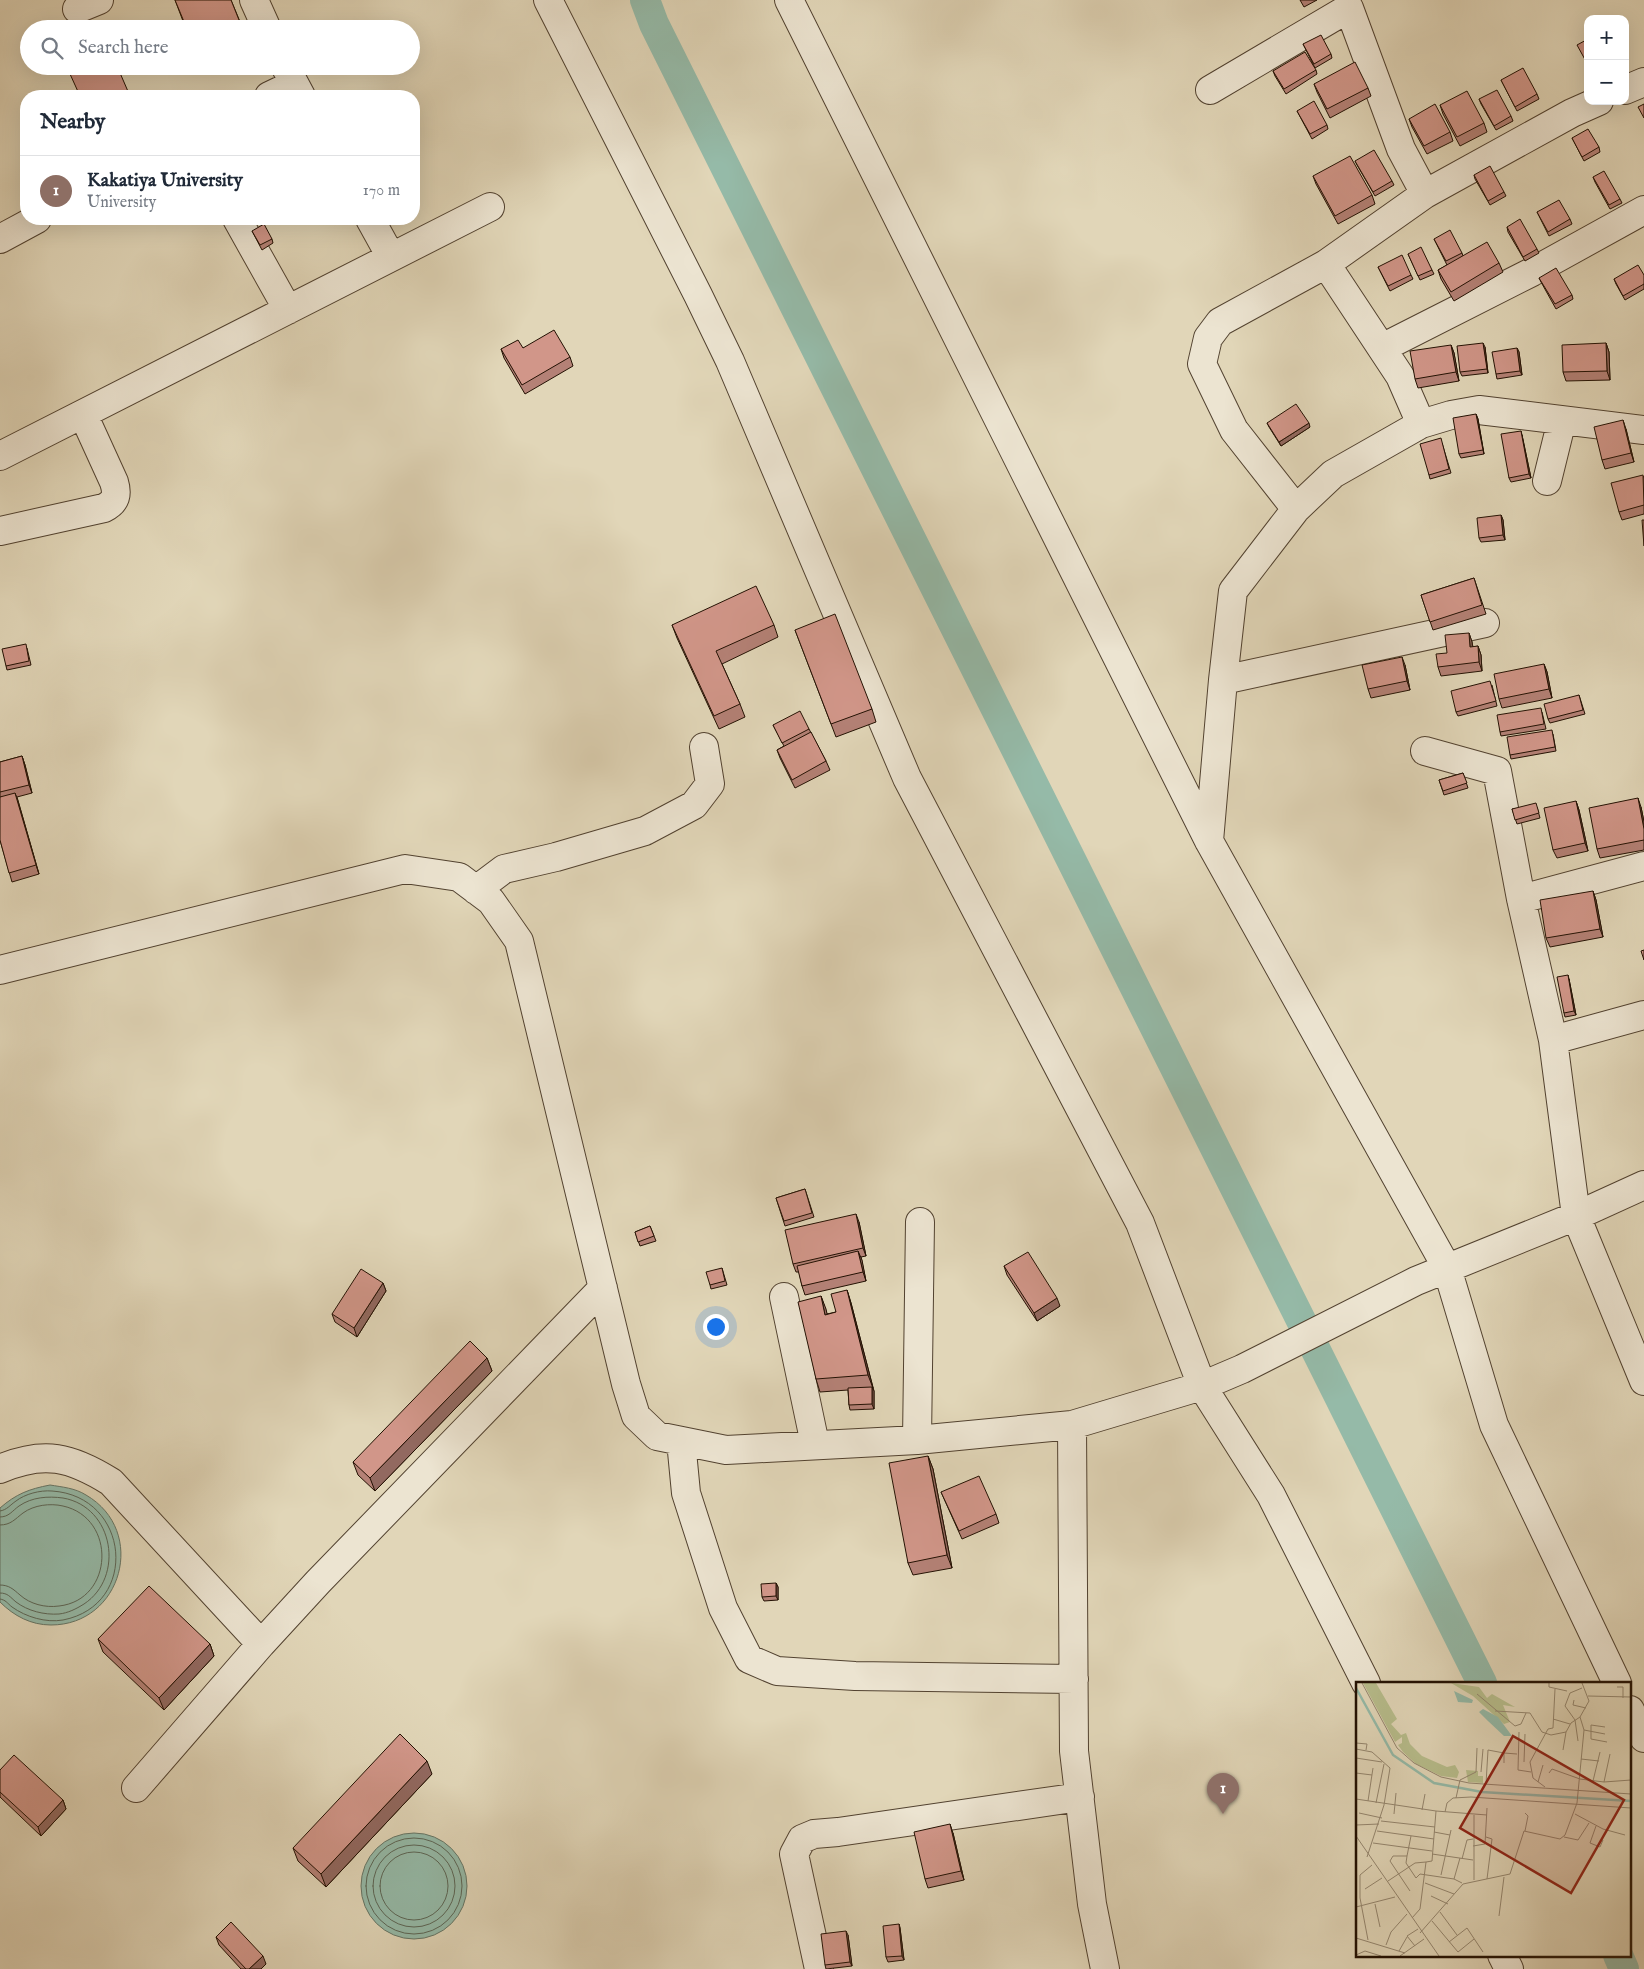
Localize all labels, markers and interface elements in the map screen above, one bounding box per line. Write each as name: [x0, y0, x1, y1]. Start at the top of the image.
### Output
map controls: [1584, 15, 1629, 105]
button: +: [1584, 15, 1629, 60]
search box: [20, 20, 420, 75]
icon: search: [38, 34, 66, 62]
text: Search here: [78, 36, 169, 60]
button: −: [1584, 60, 1629, 105]
text: Nearby: [40, 109, 105, 136]
text: Kakatiya University: [87, 169, 243, 193]
text: 1: [53, 181, 59, 201]
text: 170 m: [363, 181, 400, 201]
text: University: [87, 193, 156, 213]
your location: [703, 1314, 729, 1340]
inset map: [1356, 1682, 1632, 1956]
pin: 1: [1207, 1773, 1239, 1814]

